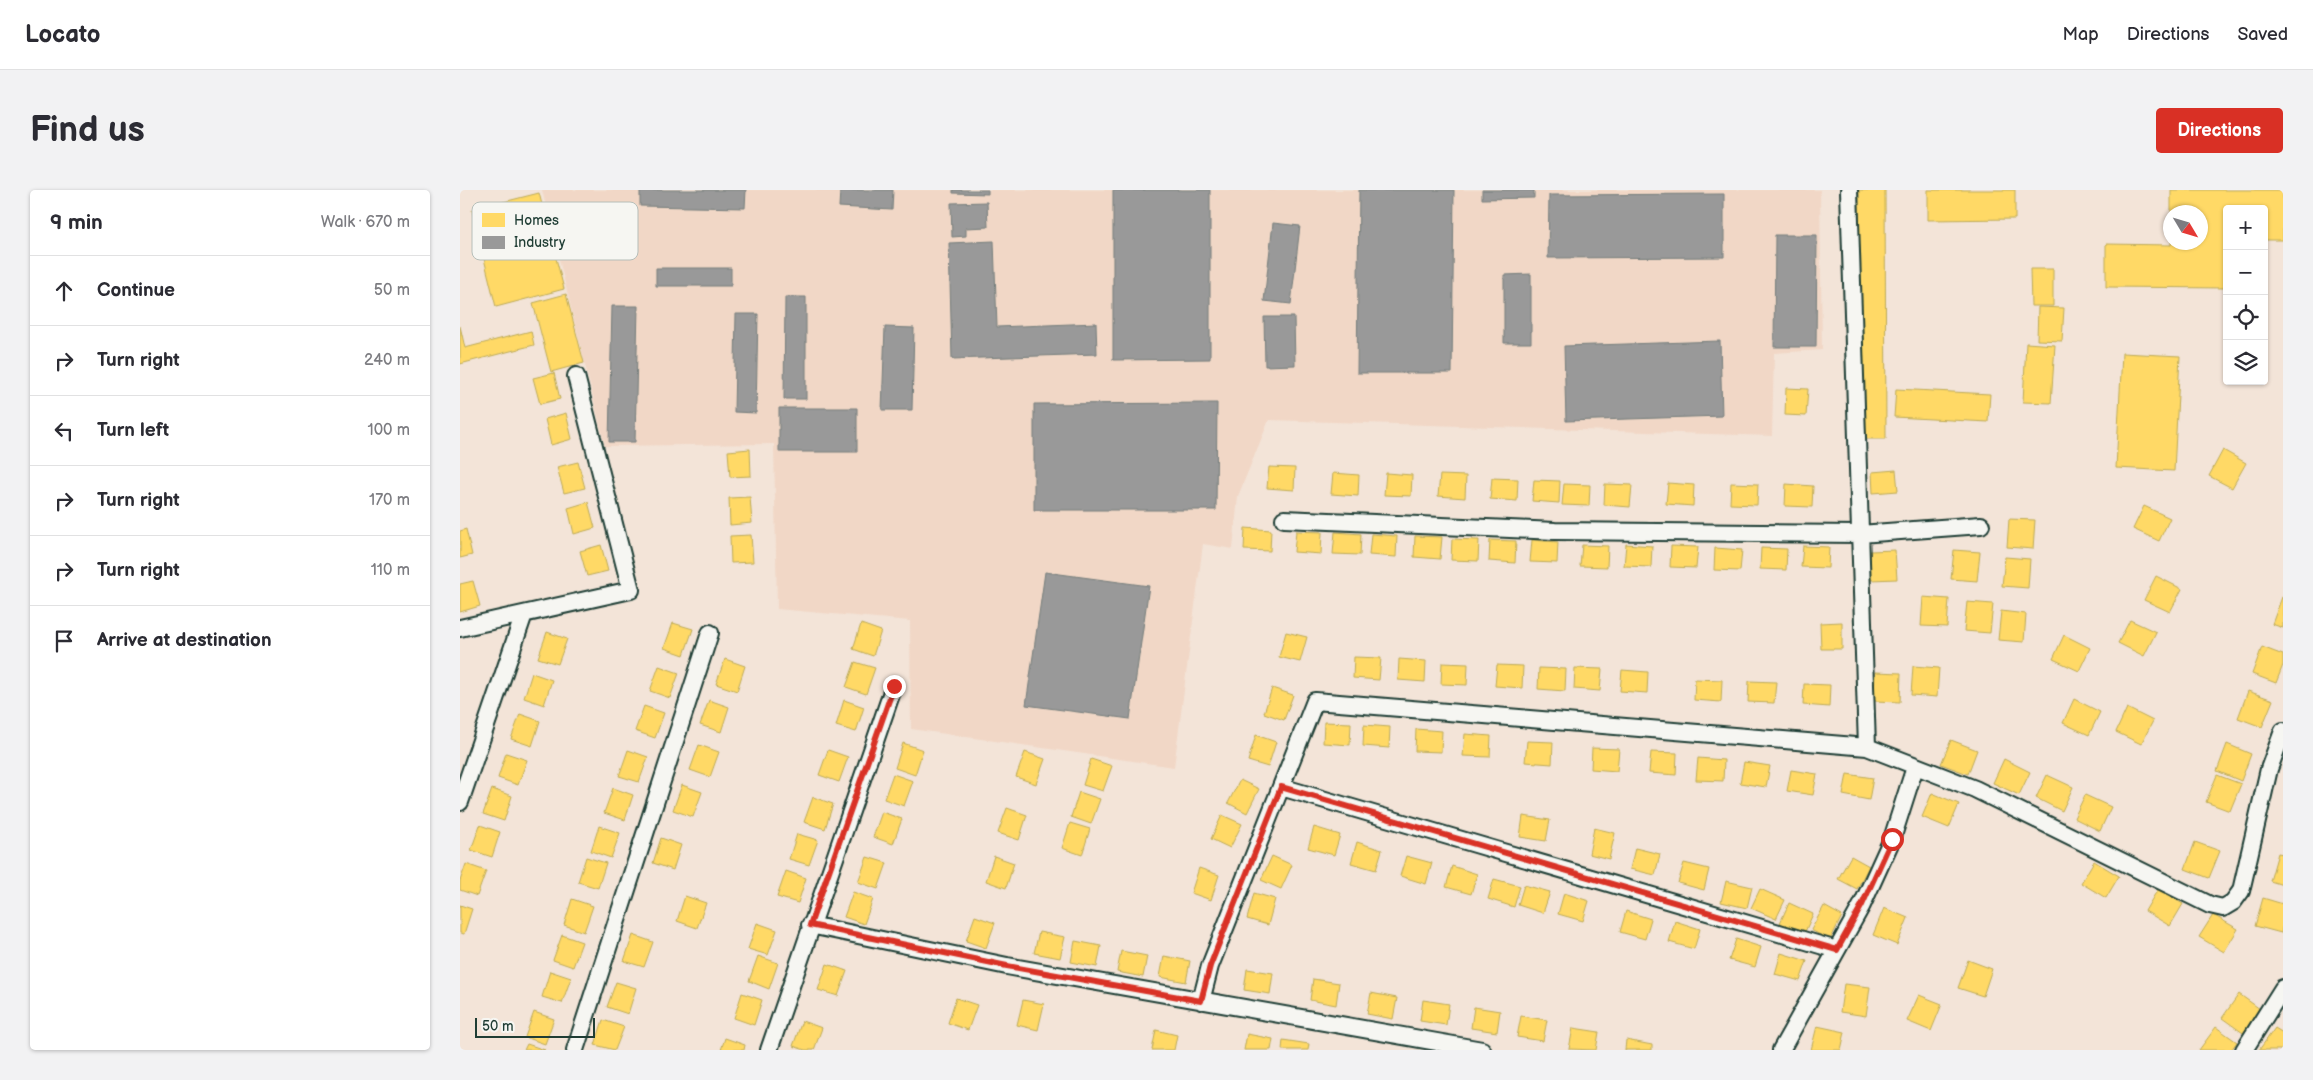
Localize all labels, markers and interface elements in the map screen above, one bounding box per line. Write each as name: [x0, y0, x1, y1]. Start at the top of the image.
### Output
text: Locato: [25, 20, 100, 49]
text: Map: [2063, 24, 2099, 45]
text: Directions: [2127, 24, 2209, 45]
text: Saved: [2237, 24, 2288, 45]
button: Directions: [2156, 108, 2283, 153]
text: Find us: [30, 109, 145, 152]
legend: [472, 202, 638, 260]
north arrow: [2163, 205, 2208, 250]
map controls: [2223, 205, 2268, 385]
button: +: [2223, 205, 2268, 250]
text: 9 min: [50, 210, 103, 235]
text: Homes: [514, 212, 559, 229]
text: Walk · 670 m: [321, 213, 410, 232]
text: Industry: [514, 234, 566, 251]
button: −: [2223, 250, 2268, 295]
icon: ahead: [50, 277, 78, 305]
text: Continue: [97, 279, 175, 302]
text: 50 m: [374, 281, 410, 300]
button: locate: [2223, 295, 2268, 340]
button: layers: [2223, 340, 2268, 385]
icon: right: [50, 347, 78, 375]
text: Turn right: [97, 349, 180, 372]
text: 240 m: [364, 351, 410, 370]
icon: left: [50, 417, 78, 445]
text: Turn left: [97, 419, 169, 442]
text: 100 m: [367, 421, 410, 440]
icon: right: [50, 487, 78, 515]
text: Turn right: [97, 489, 180, 512]
text: 170 m: [369, 491, 410, 510]
icon: right: [50, 557, 78, 585]
text: Turn right: [97, 559, 180, 582]
text: 110 m: [371, 561, 410, 580]
icon: arrive: [50, 627, 78, 655]
text: Arrive at destination: [97, 629, 272, 652]
route end: [883, 675, 906, 698]
route start: [1881, 828, 1904, 851]
scale bar: [475, 1015, 595, 1038]
text: 50 m: [482, 1018, 514, 1035]

